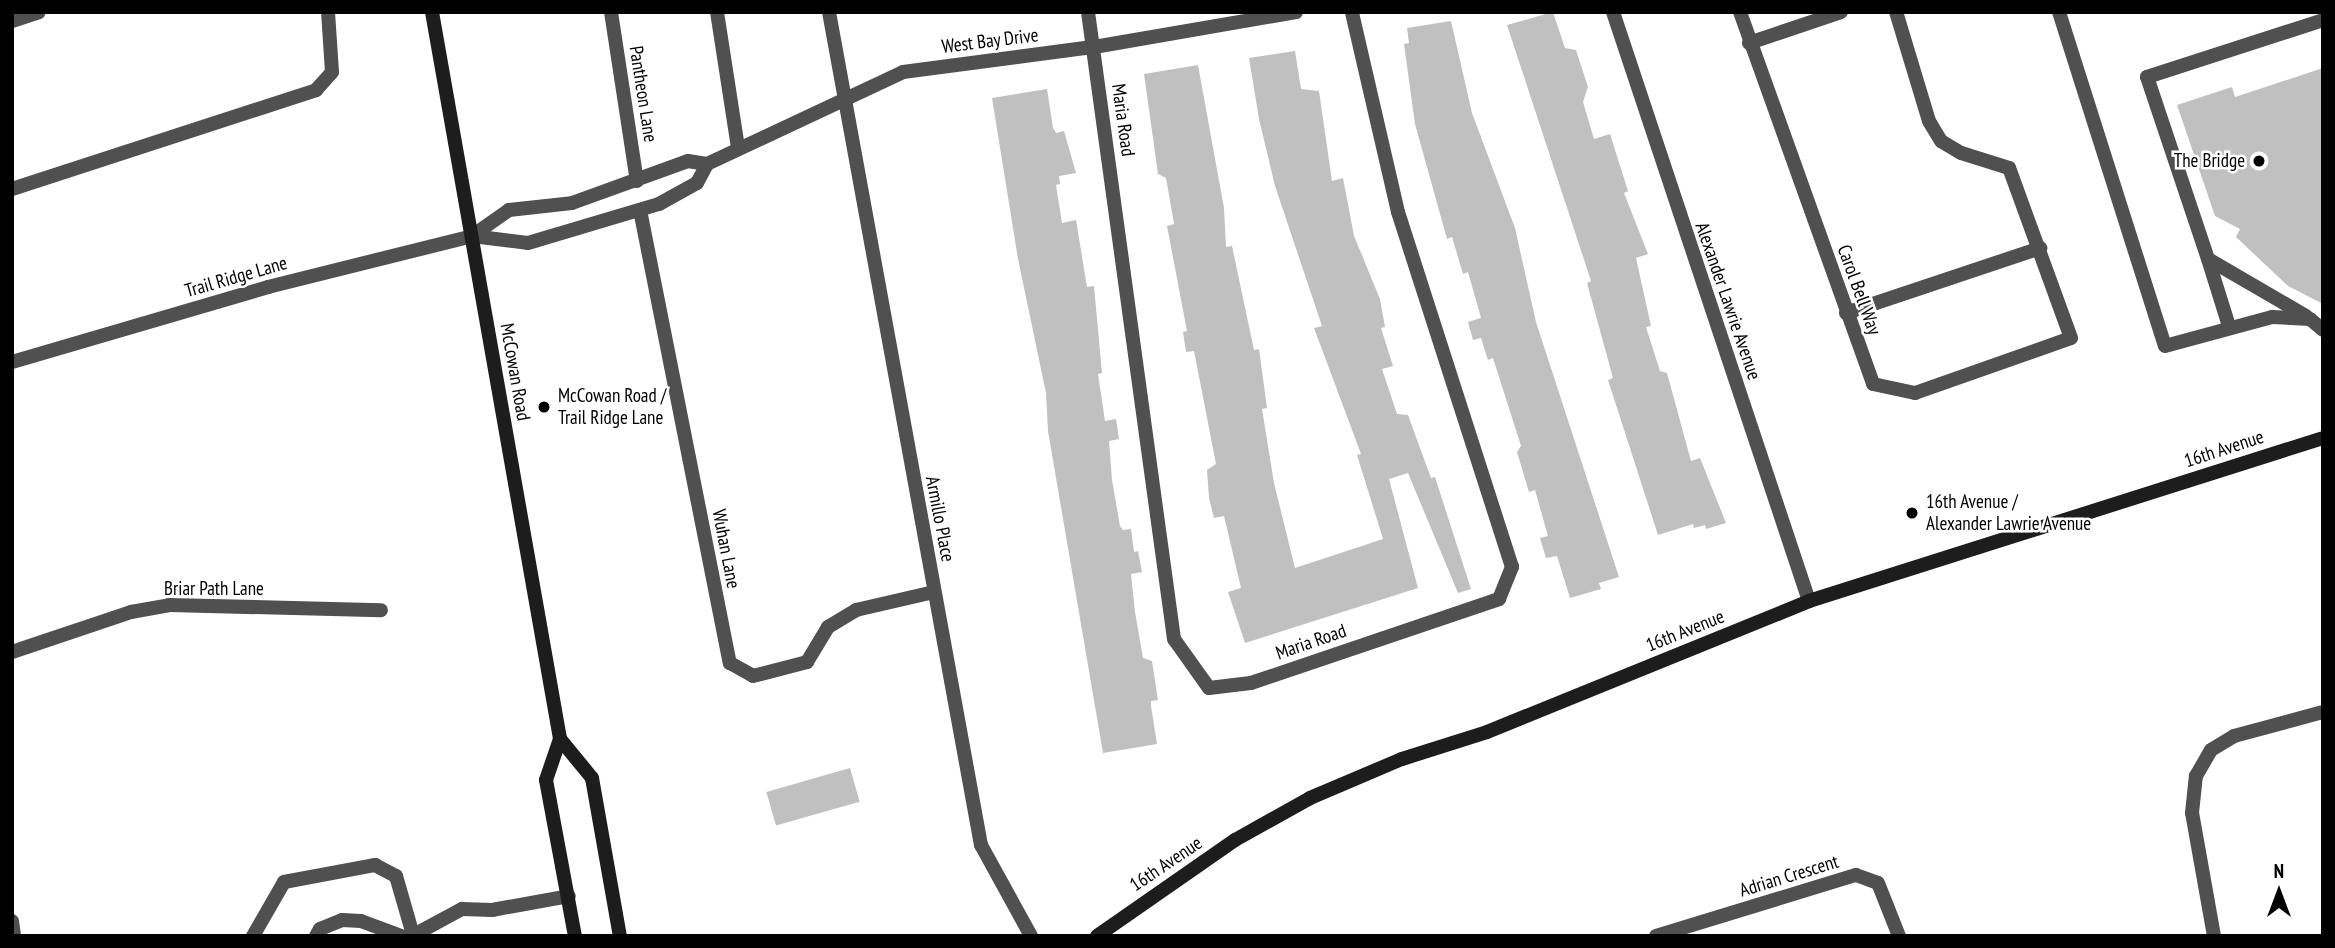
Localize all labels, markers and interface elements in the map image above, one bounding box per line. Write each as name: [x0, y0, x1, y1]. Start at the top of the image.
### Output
street label: West Bay Drive: [940, 24, 1040, 58]
street label: Pantheon Lane: [624, 44, 662, 144]
street label: Maria Road: [1107, 82, 1139, 158]
place label: The Bridge: [2174, 150, 2245, 172]
marker: The Bridge: [2251, 153, 2267, 169]
street label: Alexander Lawrie Avenue: [1690, 219, 1766, 383]
street label: Carol Bell Way: [1832, 242, 1886, 338]
street label: Trail Ridge Lane: [182, 252, 290, 302]
street label: McCowan Road: [495, 321, 535, 423]
place label: McCowan Road / Trail Ridge Lane: [558, 385, 666, 429]
marker: McCowan Road / Trail Ridge Lane: [536, 399, 552, 415]
street label: 16th Avenue: [2181, 425, 2267, 473]
street label: Armillo Place: [921, 474, 959, 564]
place label: 16th Avenue / Alexander Lawrie Avenue: [1926, 491, 2092, 535]
marker: 16th Avenue / Alexander Lawrie Avenue: [1904, 505, 1920, 521]
street label: Wuhan Lane: [707, 508, 745, 590]
street label: Briar Path Lane: [164, 578, 264, 600]
street label: 16th Avenue: [1642, 605, 1728, 657]
street label: Maria Road: [1273, 619, 1349, 665]
street label: 16th Avenue: [1125, 831, 1207, 897]
street label: Adrian Crescent: [1737, 850, 1841, 902]
north arrow: [2244, 857, 2314, 927]
text: N: [2274, 859, 2284, 883]

